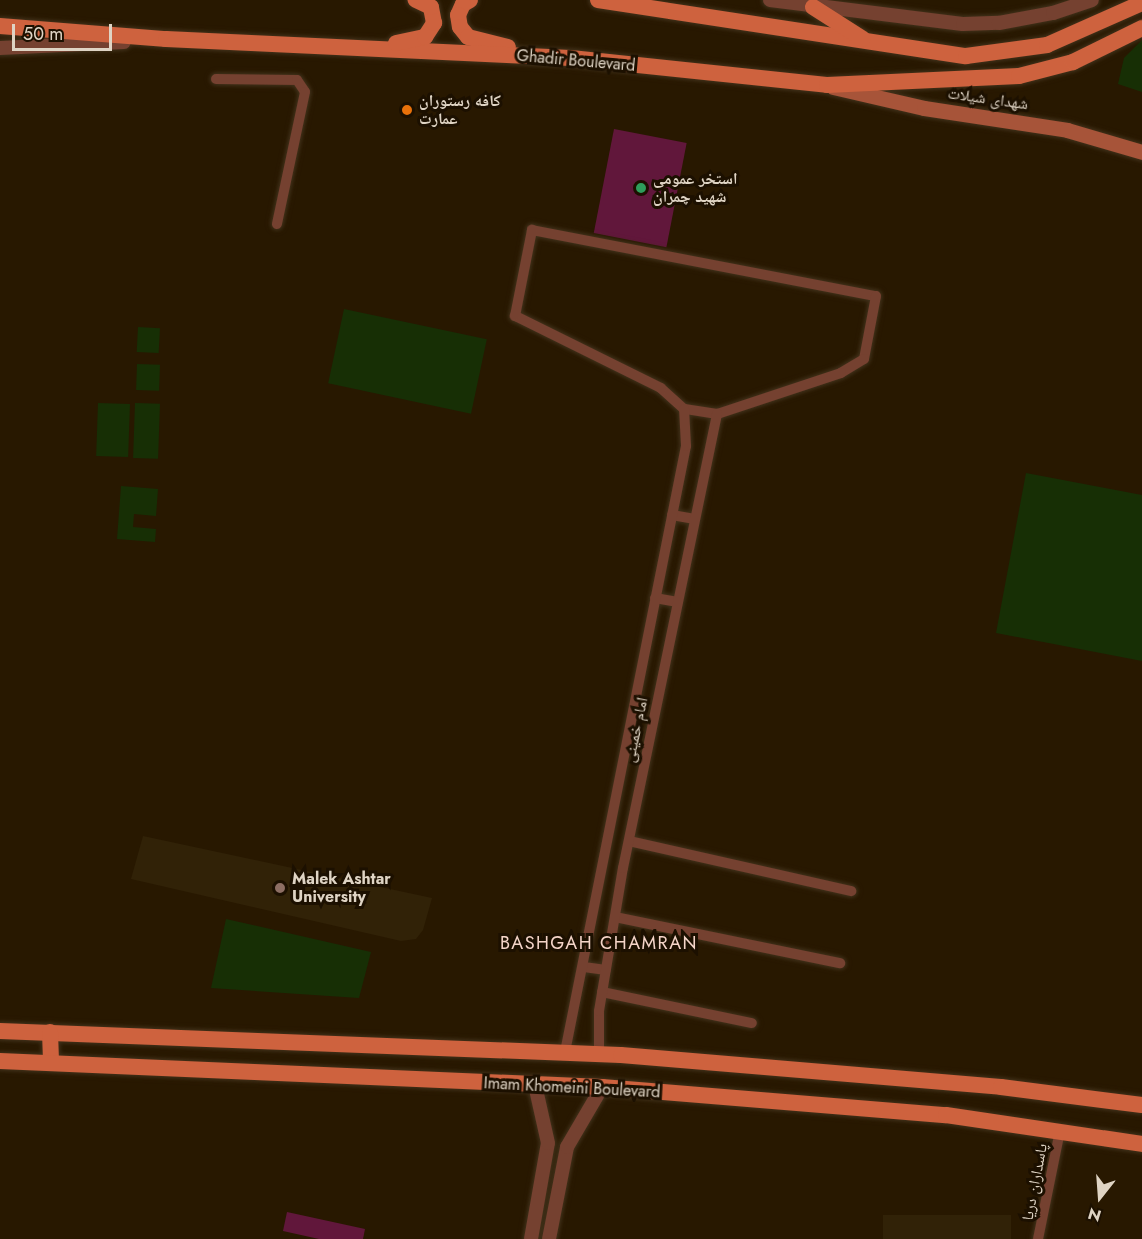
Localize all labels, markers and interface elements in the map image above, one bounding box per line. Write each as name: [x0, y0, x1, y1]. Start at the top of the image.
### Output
scale bar: [15, 12, 116, 50]
text: 50 m: [23, 21, 63, 47]
street label: Ghadir Boulevard: [516, 46, 636, 76]
street label: شهدای شیلات: [947, 84, 1029, 114]
place label: کافه رستوران عمارت: [419, 91, 501, 129]
marker: کافه رستوران عمارت: [400, 103, 414, 117]
place label: استخر عمومی شهید چمران: [653, 169, 737, 207]
marker: استخر عمومی شهید چمران: [634, 181, 648, 195]
street label: امام خمینی: [620, 696, 652, 764]
place label: Malek Ashtar University: [292, 869, 391, 907]
marker: Malek Ashtar University: [273, 881, 287, 895]
district label: BASHGAH CHAMRAN: [500, 932, 698, 954]
street label: Imam Khomeini Boulevard: [483, 1074, 661, 1102]
street label: پاسداران دریا: [1018, 1142, 1052, 1222]
north arrow: [1070, 1167, 1130, 1227]
text: N: [1085, 1202, 1104, 1228]

